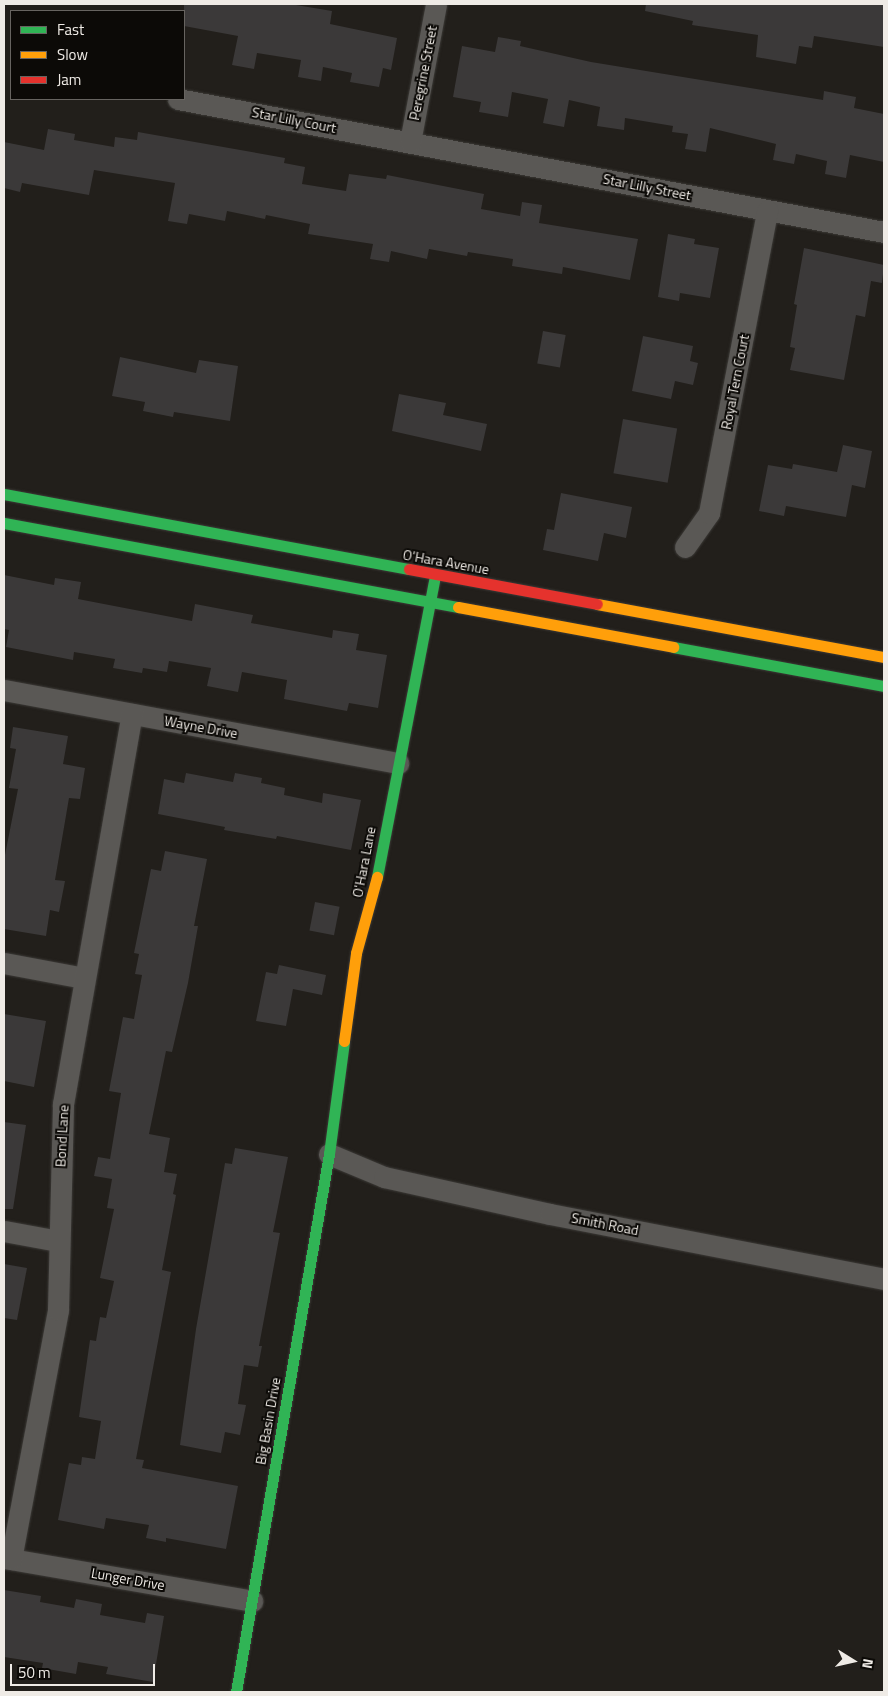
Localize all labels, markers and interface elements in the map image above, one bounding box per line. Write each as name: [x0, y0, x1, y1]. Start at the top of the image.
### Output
legend: [10, 10, 185, 100]
text: Fast: [57, 18, 84, 41]
street label: Peregrine Street: [406, 24, 440, 122]
text: Slow: [57, 43, 88, 66]
text: Jam: [57, 68, 81, 91]
street label: Star Lilly Court: [250, 104, 338, 136]
street label: Star Lilly Street: [601, 170, 693, 204]
street label: Royal Tern Court: [718, 333, 752, 431]
street label: O'Hara Avenue: [402, 546, 490, 578]
street label: Wayne Drive: [163, 712, 239, 742]
street label: O'Hara Lane: [349, 825, 379, 899]
street label: Bond Lane: [52, 1104, 72, 1168]
street label: Smith Road: [570, 1209, 640, 1239]
street label: Big Basin Drive: [252, 1376, 284, 1466]
street label: Lunger Drive: [90, 1564, 166, 1594]
north arrow: [828, 1636, 878, 1686]
scale bar: [12, 1654, 158, 1686]
text: N: [857, 1657, 879, 1670]
text: 50 m: [18, 1661, 51, 1684]

